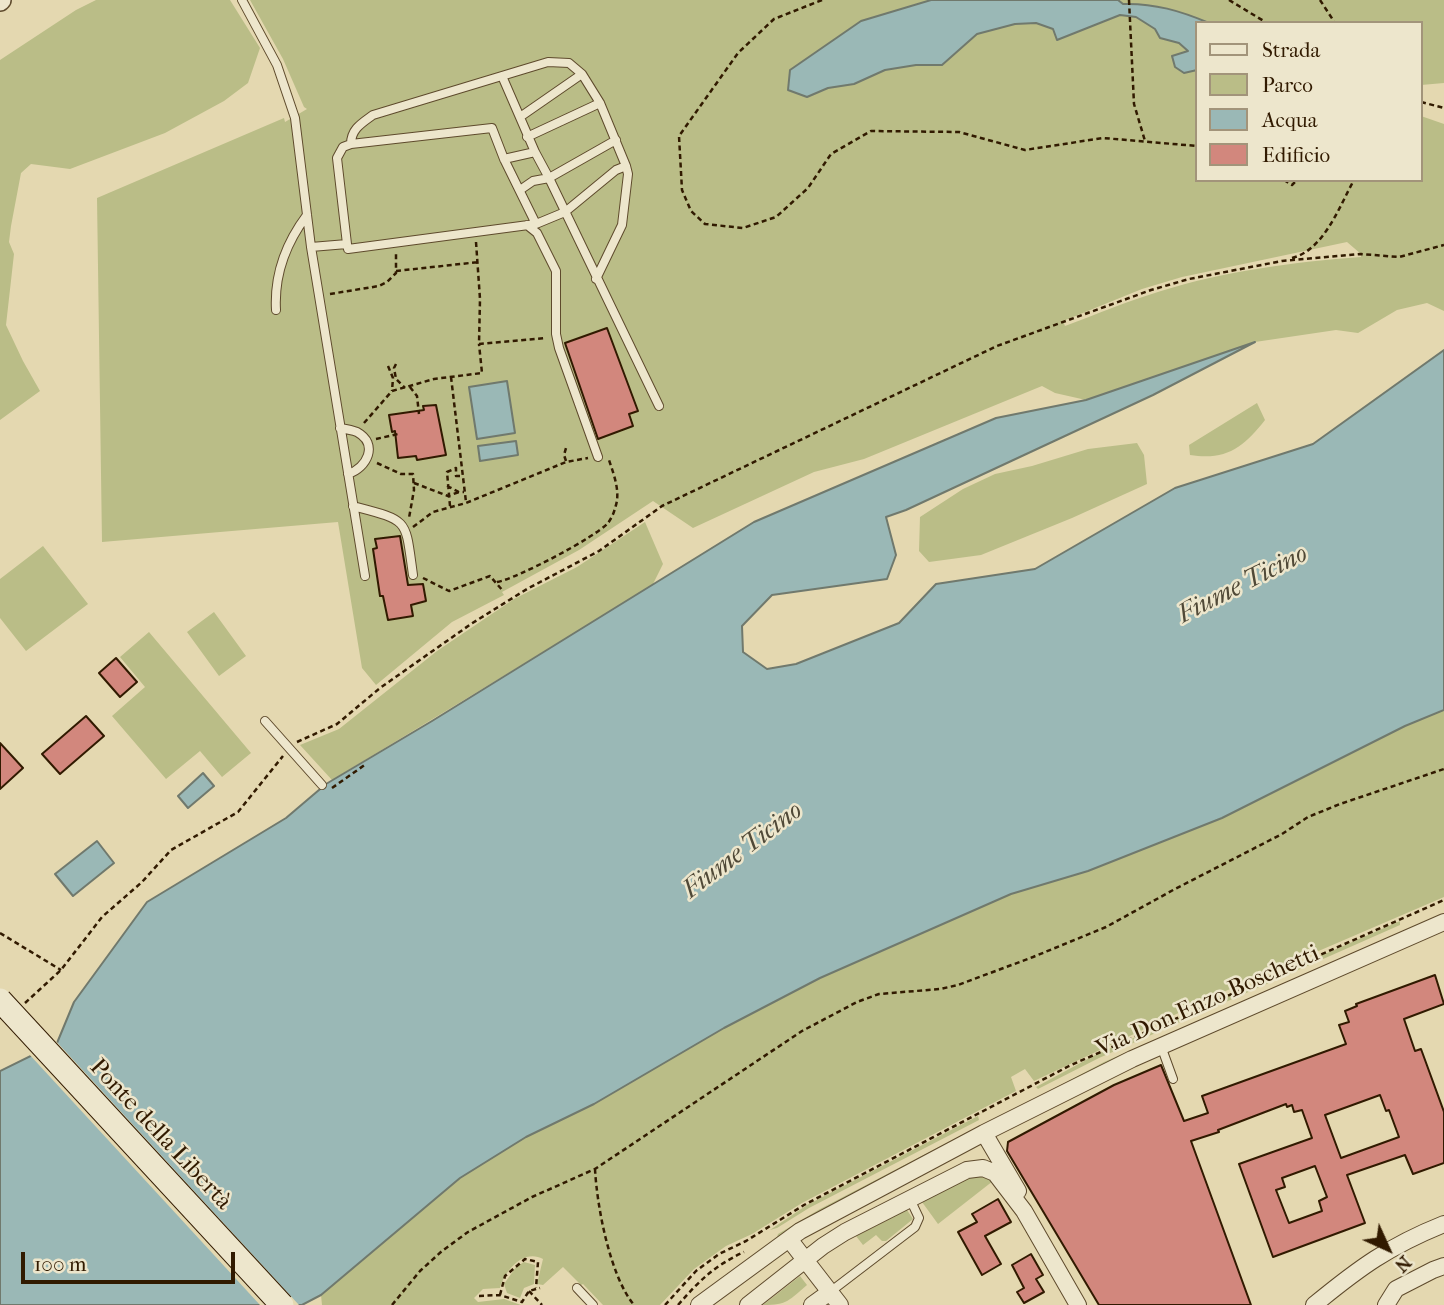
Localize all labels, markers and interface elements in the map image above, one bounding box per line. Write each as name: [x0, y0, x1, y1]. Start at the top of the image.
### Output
legend: [1196, 21, 1423, 182]
text: Strada: [1262, 38, 1320, 62]
text: Parco: [1262, 73, 1313, 97]
text: Acqua: [1262, 108, 1317, 132]
text: Edificio: [1262, 143, 1330, 167]
water label: Fiume Ticino: [1173, 539, 1313, 631]
water label: Fiume Ticino: [677, 796, 809, 906]
street label: Via Don Enzo Boschetti: [1092, 940, 1324, 1064]
street label: Ponte della Libertà: [83, 1054, 237, 1216]
north arrow: [1353, 1214, 1423, 1284]
scale bar: [24, 1238, 238, 1282]
text: N: [1390, 1251, 1416, 1277]
text: 100 m: [34, 1252, 87, 1276]

